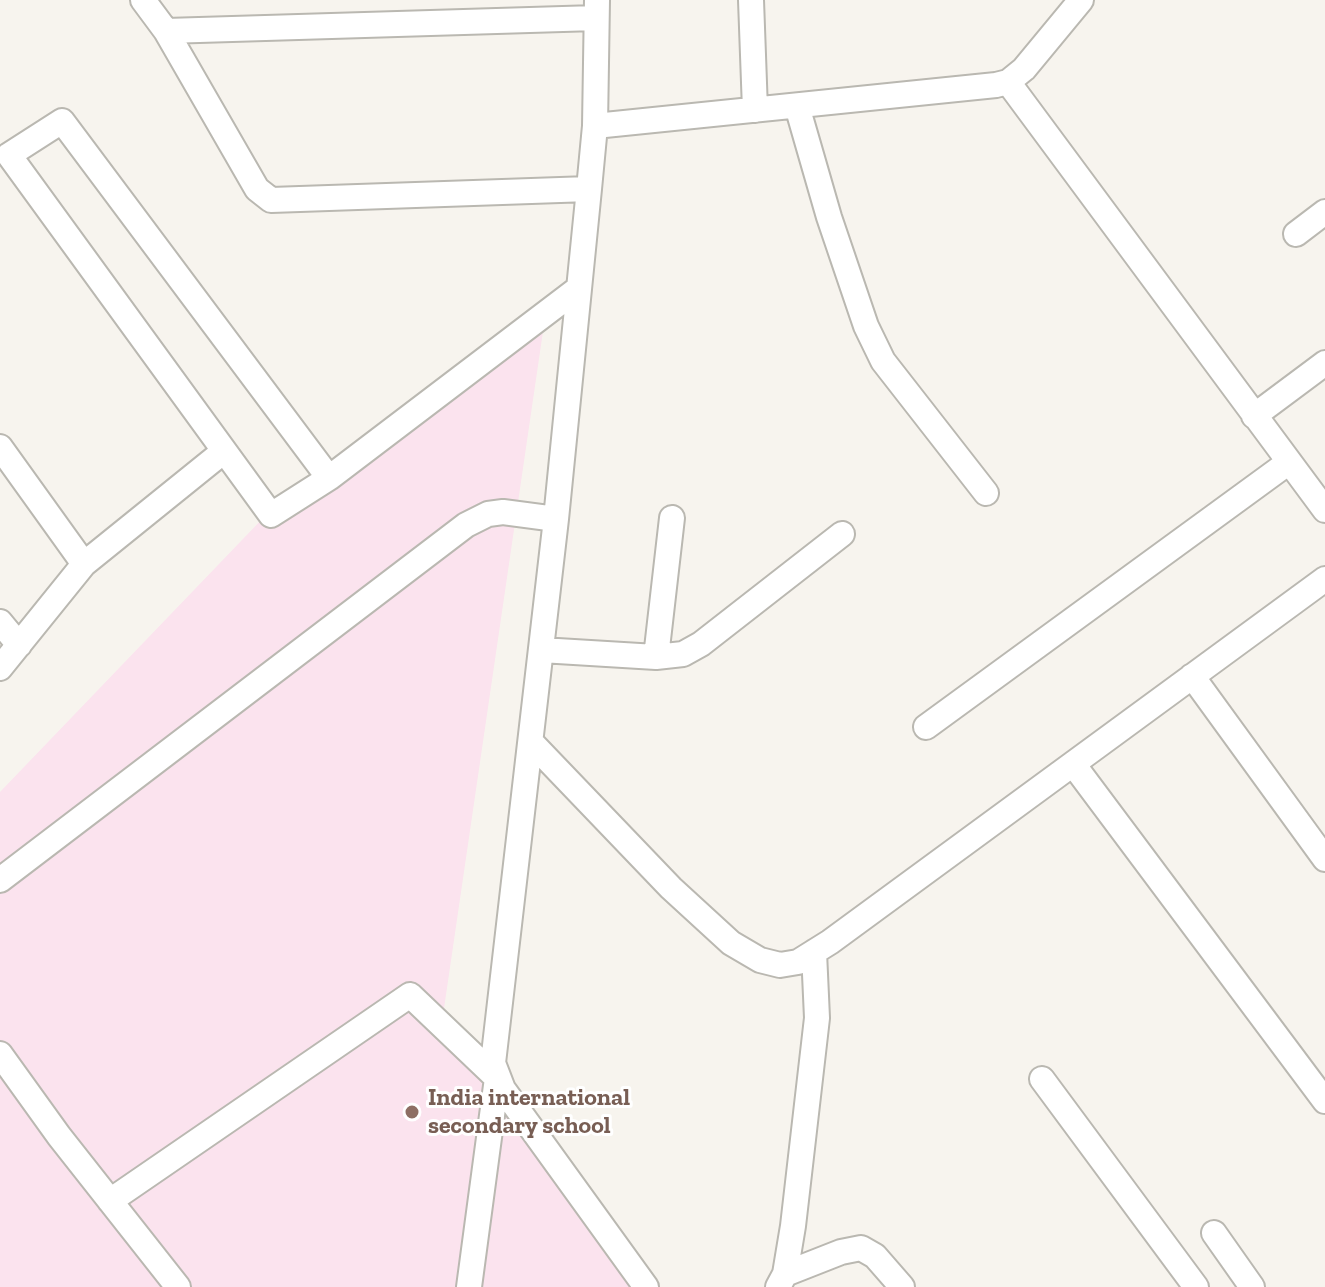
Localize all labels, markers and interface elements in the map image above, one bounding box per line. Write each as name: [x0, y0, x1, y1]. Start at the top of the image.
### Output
place label: India international secondary school: [428, 1084, 630, 1140]
marker: India international secondary school: [403, 1103, 421, 1121]

